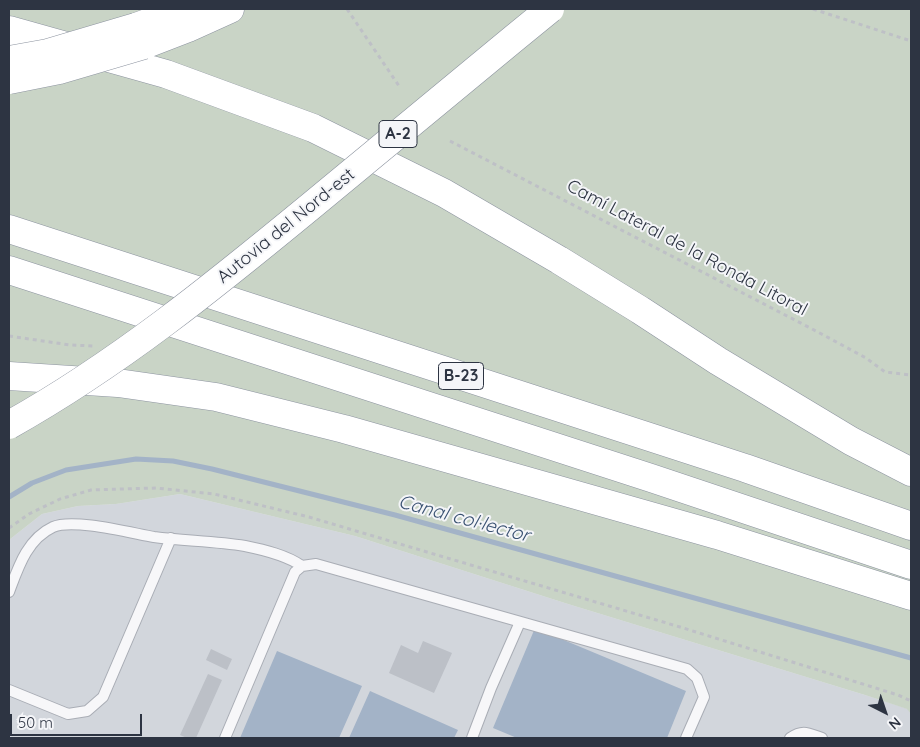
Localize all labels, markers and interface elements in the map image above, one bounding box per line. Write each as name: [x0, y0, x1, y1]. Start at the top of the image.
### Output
road number: A-2: [379, 120, 417, 148]
street label: Autovia del Nord-est: [213, 164, 359, 288]
street label: Camí Lateral de la Ronda Litoral: [563, 175, 811, 321]
road number: B-23: [438, 362, 484, 390]
water label: Canal col·lector: [396, 490, 532, 548]
north arrow: [860, 687, 910, 737]
scale bar: [12, 704, 145, 736]
text: 50 m: [18, 713, 53, 732]
text: N: [885, 713, 905, 733]

